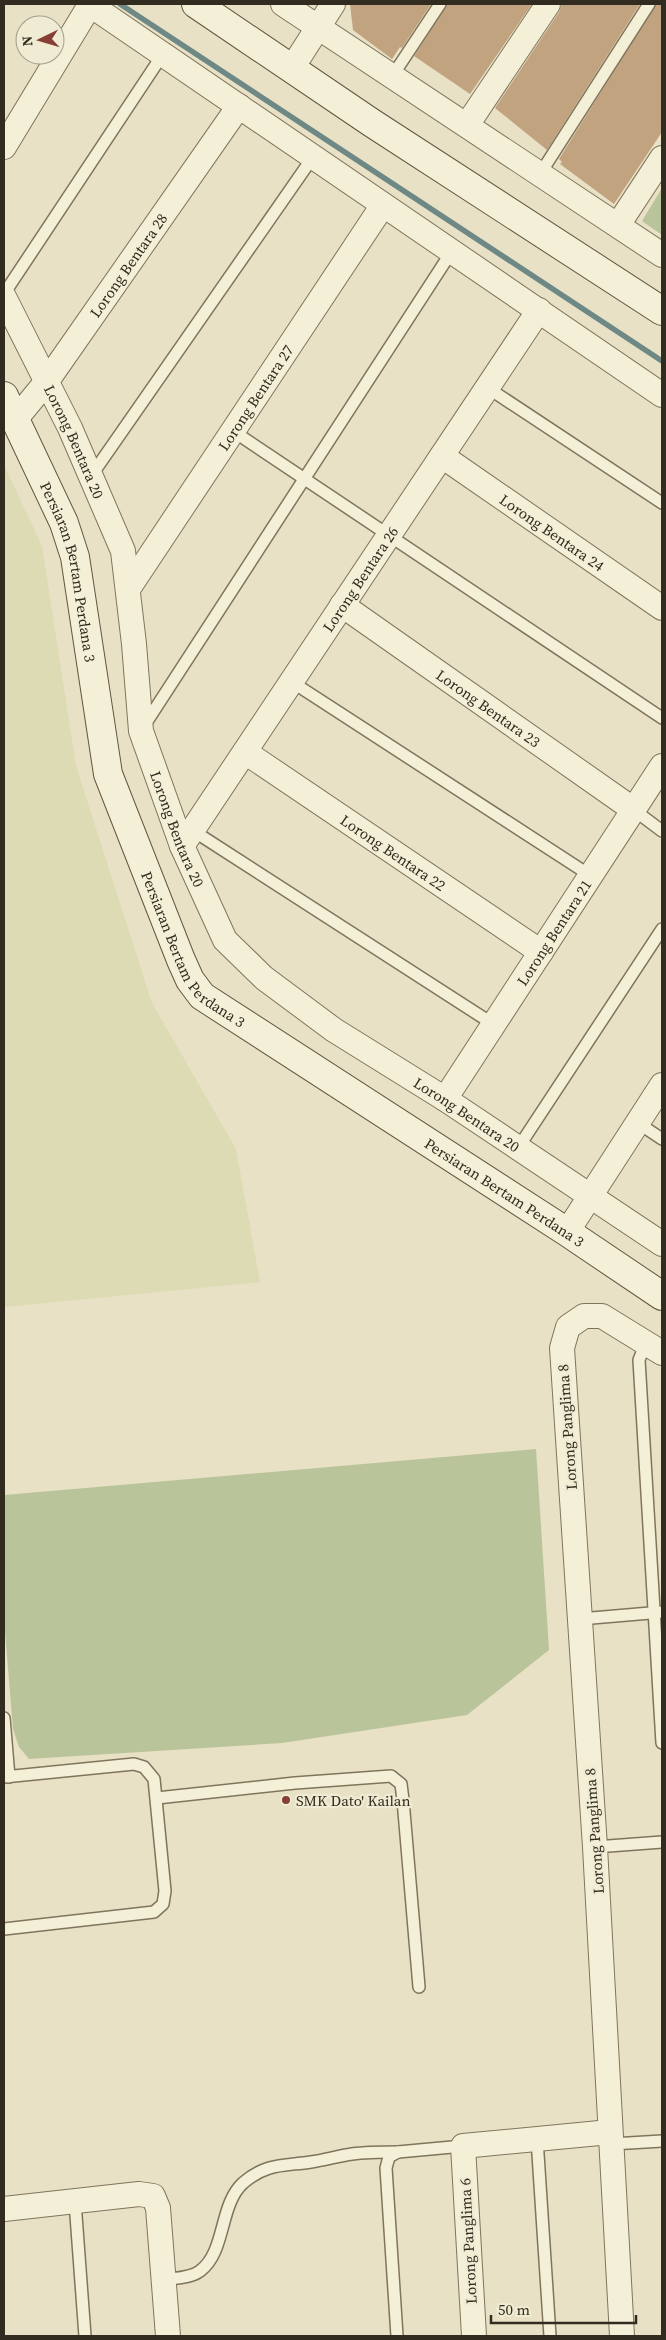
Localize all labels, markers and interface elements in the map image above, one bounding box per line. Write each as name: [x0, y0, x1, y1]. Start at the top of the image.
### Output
north arrow: [15, 15, 65, 65]
text: N: [17, 35, 37, 47]
street label: Lorong Bentara 28: [84, 209, 172, 321]
street label: Lorong Bentara 27: [212, 340, 298, 454]
street label: Lorong Bentara 20: [39, 381, 110, 502]
street label: Persiaran Bertam Perdana 3: [35, 478, 101, 663]
street label: Lorong Bentara 24: [496, 489, 609, 576]
street label: Lorong Bentara 26: [317, 522, 403, 636]
street label: Lorong Bentara 23: [432, 664, 545, 752]
street label: Lorong Bentara 20: [146, 768, 210, 890]
street label: Lorong Bentara 22: [337, 809, 450, 895]
street label: Persiaran Bertam Perdana 3: [137, 868, 250, 1032]
street label: Lorong Bentara 21: [511, 875, 596, 990]
street label: Lorong Bentara 20: [410, 1072, 524, 1157]
street label: Persiaran Bertam Perdana 3: [421, 1132, 589, 1251]
street label: Lorong Panglima 8: [552, 1363, 582, 1491]
street label: Lorong Panglima 8: [579, 1767, 609, 1895]
place label: SMK Dato' Kailan: [296, 1790, 411, 1811]
marker: SMK Dato' Kailan: [280, 1794, 292, 1806]
street label: Lorong Panglima 6: [454, 2177, 482, 2305]
scale bar: [491, 2292, 636, 2324]
text: 50 m: [498, 2299, 530, 2320]

